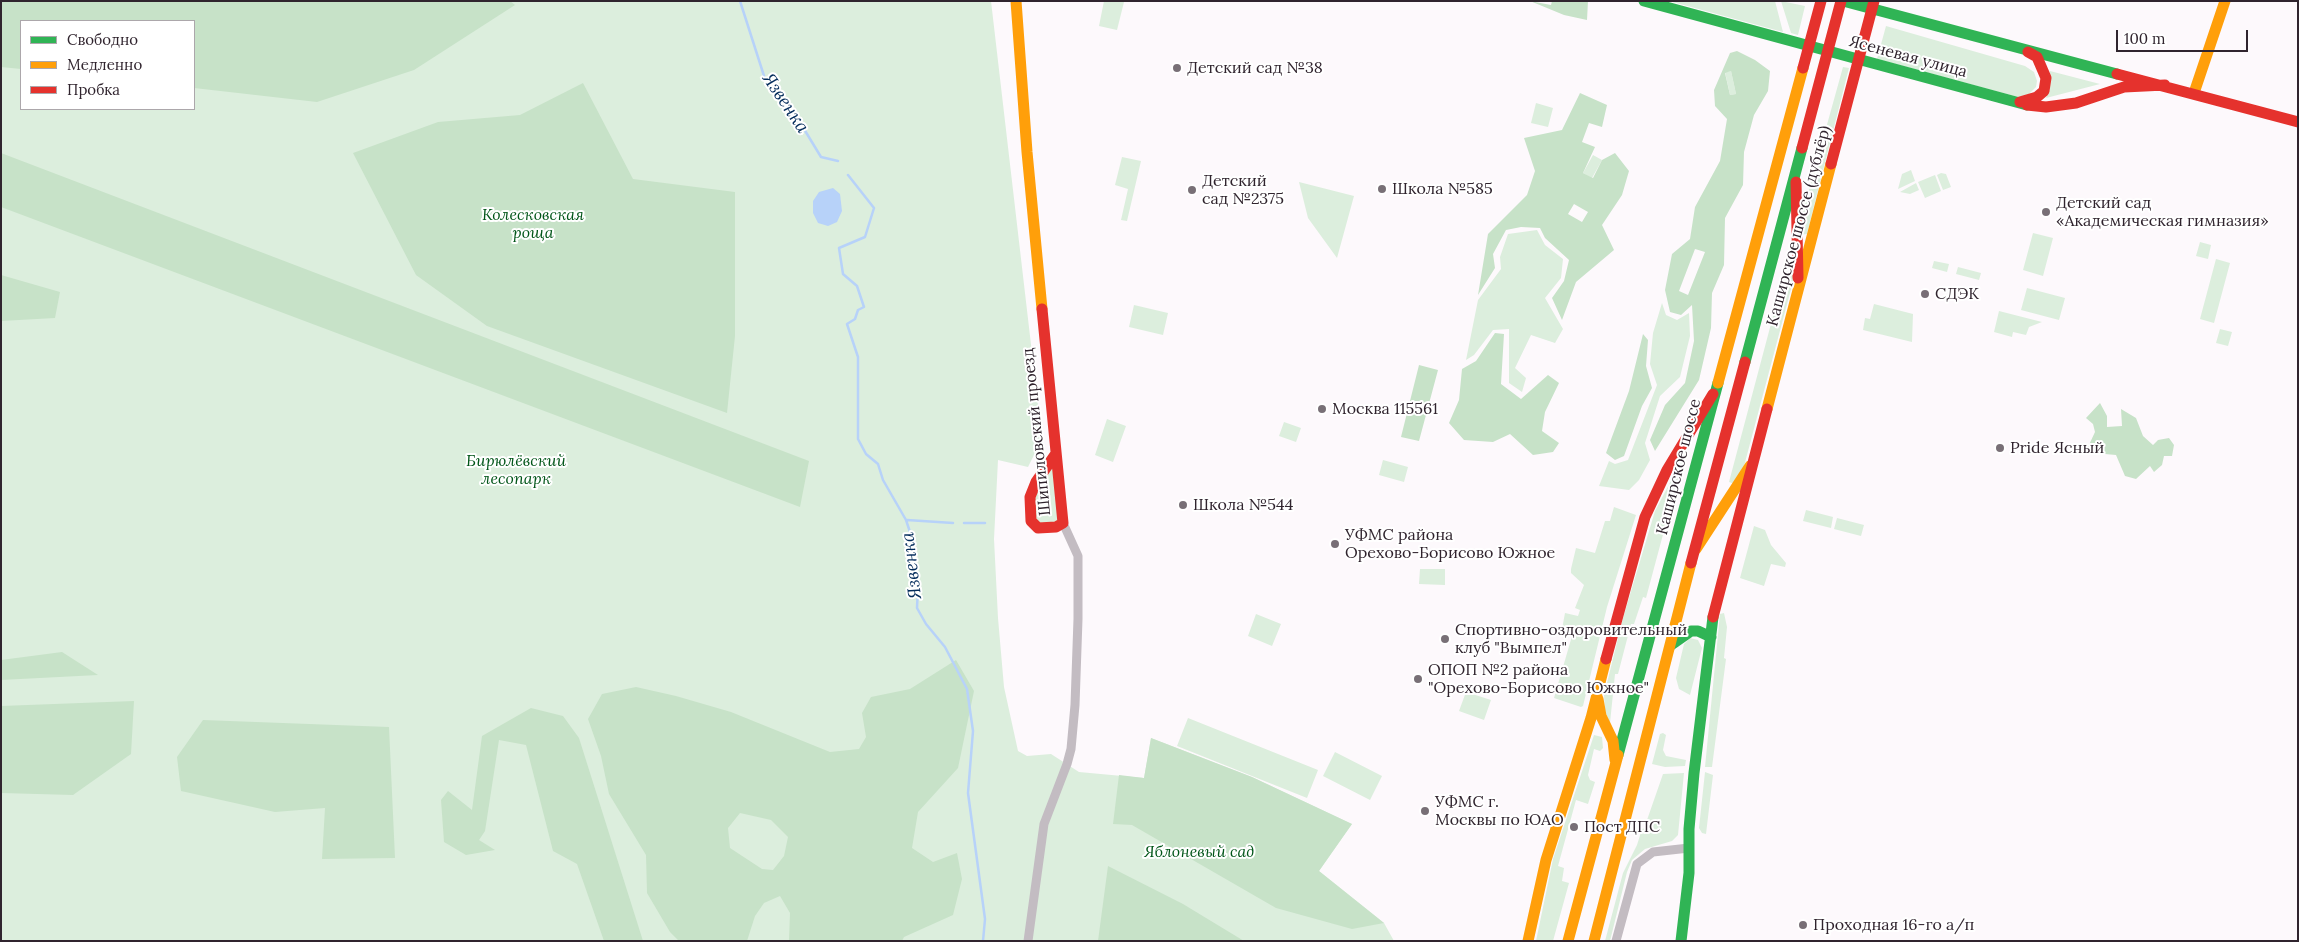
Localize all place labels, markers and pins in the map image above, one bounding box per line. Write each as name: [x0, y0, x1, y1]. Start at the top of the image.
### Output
place label: Детский сад №38: [1187, 58, 1323, 78]
marker: Детский сад №38: [1171, 62, 1183, 74]
place label: Детский сад №2375: [1202, 171, 1284, 209]
place label: Школа №585: [1392, 179, 1493, 199]
marker: Школа №585: [1376, 183, 1388, 195]
marker: Детский сад №2375: [1186, 184, 1198, 196]
place label: Детский сад «Академическая гимназия»: [2056, 193, 2269, 231]
marker: Детский сад «Академическая гимназия»: [2040, 206, 2052, 218]
place label: СДЭК: [1935, 284, 1979, 304]
marker: СДЭК: [1919, 288, 1931, 300]
place label: Москва 115561: [1332, 399, 1438, 419]
marker: Москва 115561: [1316, 403, 1328, 415]
place label: Pride Ясный: [2010, 438, 2104, 458]
marker: Pride Ясный: [1994, 442, 2006, 454]
place label: Школа №544: [1193, 495, 1293, 515]
marker: Школа №544: [1177, 499, 1189, 511]
place label: УФМС района Орехово-Борисово Южное: [1345, 525, 1555, 563]
marker: УФМС района Орехово-Борисово Южное: [1329, 538, 1341, 550]
place label: Спортивно-оздоровительный клуб "Вымпел": [1455, 620, 1687, 658]
marker: Спортивно-оздоровительный клуб "Вымпел": [1439, 633, 1451, 645]
place label: ОПОП №2 района "Орехово-Борисово Южное": [1428, 660, 1649, 698]
marker: ОПОП №2 района "Орехово-Борисово Южное": [1412, 673, 1424, 685]
place label: УФМС г. Москвы по ЮАО: [1435, 792, 1564, 830]
marker: УФМС г. Москвы по ЮАО: [1419, 805, 1431, 817]
place label: Пост ДПС: [1584, 817, 1660, 837]
marker: Пост ДПС: [1568, 821, 1580, 833]
place label: Проходная 16-го а/п: [1813, 915, 1974, 935]
marker: Проходная 16-го а/п: [1797, 919, 1809, 931]

